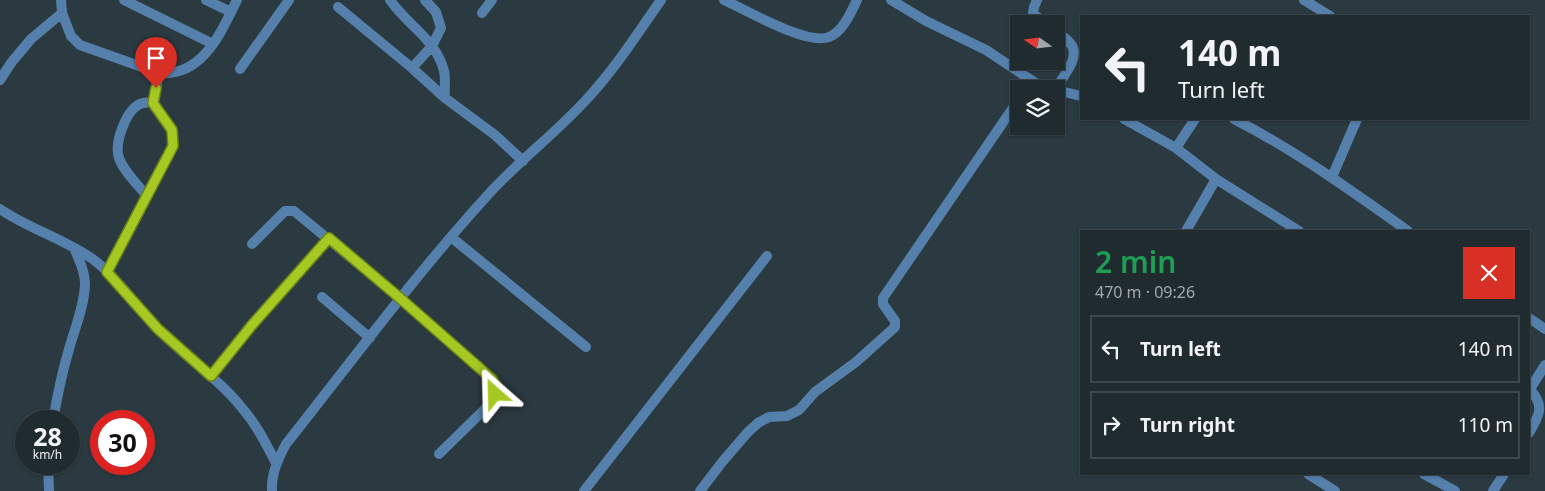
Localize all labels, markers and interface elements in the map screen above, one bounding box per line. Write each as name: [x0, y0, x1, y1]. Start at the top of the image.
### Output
north arrow: [1010, 15, 1065, 70]
map controls: [1010, 15, 1065, 135]
text: 140 m: [1178, 29, 1281, 76]
icon: left: [1095, 35, 1160, 100]
pin: [135, 37, 177, 88]
icon: arrive: [142, 44, 170, 72]
text: Turn left: [1178, 74, 1265, 104]
button: layers: [1010, 80, 1065, 135]
text: 2 min: [1095, 241, 1176, 282]
button: close: [1463, 247, 1515, 299]
text: 470 m · 09:26: [1095, 281, 1195, 303]
icon: left: [1097, 335, 1125, 363]
text: Turn left: [1140, 336, 1221, 362]
text: 140 m: [1458, 336, 1513, 362]
position arrow: [468, 367, 520, 419]
speed limit sign: 30: [90, 410, 155, 475]
icon: right: [1097, 411, 1125, 439]
text: Turn right: [1140, 412, 1235, 438]
text: 110 m: [1458, 412, 1513, 438]
text: 28: [33, 419, 62, 453]
text: km/h: [33, 446, 62, 463]

